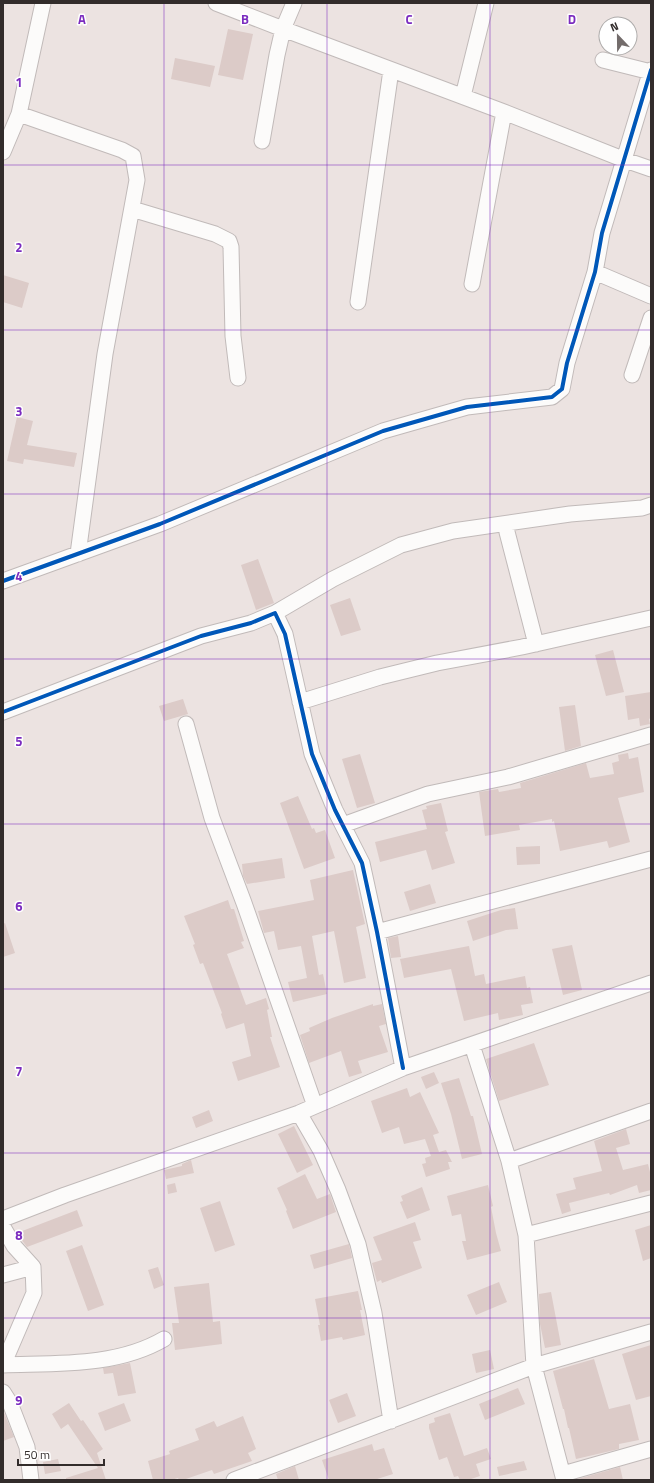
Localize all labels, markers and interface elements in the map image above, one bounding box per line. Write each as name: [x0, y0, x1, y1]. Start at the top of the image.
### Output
text: A: [78, 9, 86, 29]
text: B: [241, 9, 249, 29]
text: C: [405, 9, 413, 29]
text: D: [568, 9, 576, 29]
north arrow: [598, 16, 638, 56]
text: N: [608, 18, 621, 36]
text: 1: [15, 72, 23, 92]
text: 2: [15, 237, 23, 257]
text: 3: [15, 401, 23, 421]
text: 4: [15, 566, 23, 586]
text: 5: [15, 731, 23, 751]
text: 6: [15, 896, 23, 916]
text: 7: [15, 1061, 23, 1081]
text: 8: [15, 1225, 23, 1245]
text: 9: [15, 1390, 23, 1410]
scale bar: [18, 1441, 104, 1467]
text: 50 m: [24, 1445, 50, 1464]

